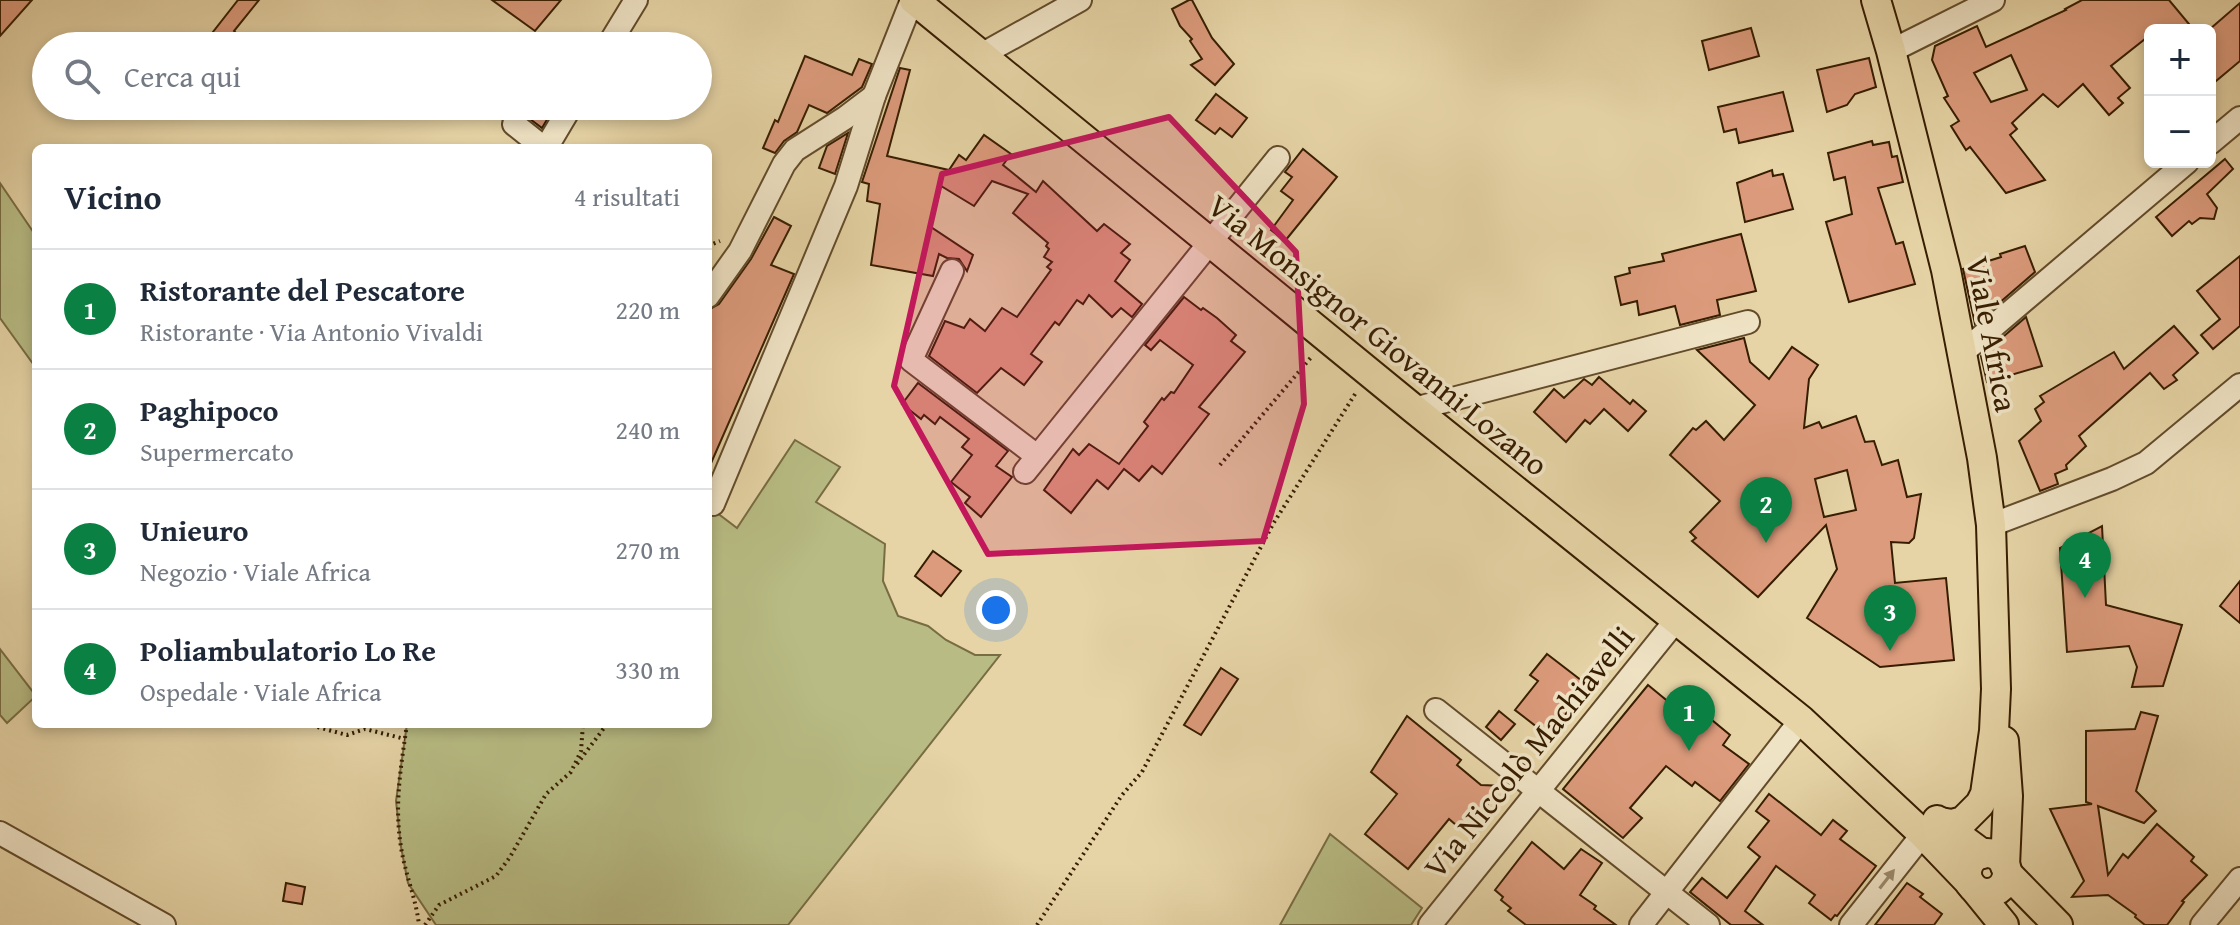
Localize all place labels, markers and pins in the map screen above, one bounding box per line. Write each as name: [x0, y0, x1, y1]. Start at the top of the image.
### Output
pin: 2: [1740, 477, 1792, 543]
pin: 4: [2059, 532, 2111, 598]
pin: 3: [1864, 585, 1916, 651]
pin: 1: [1663, 685, 1715, 751]

